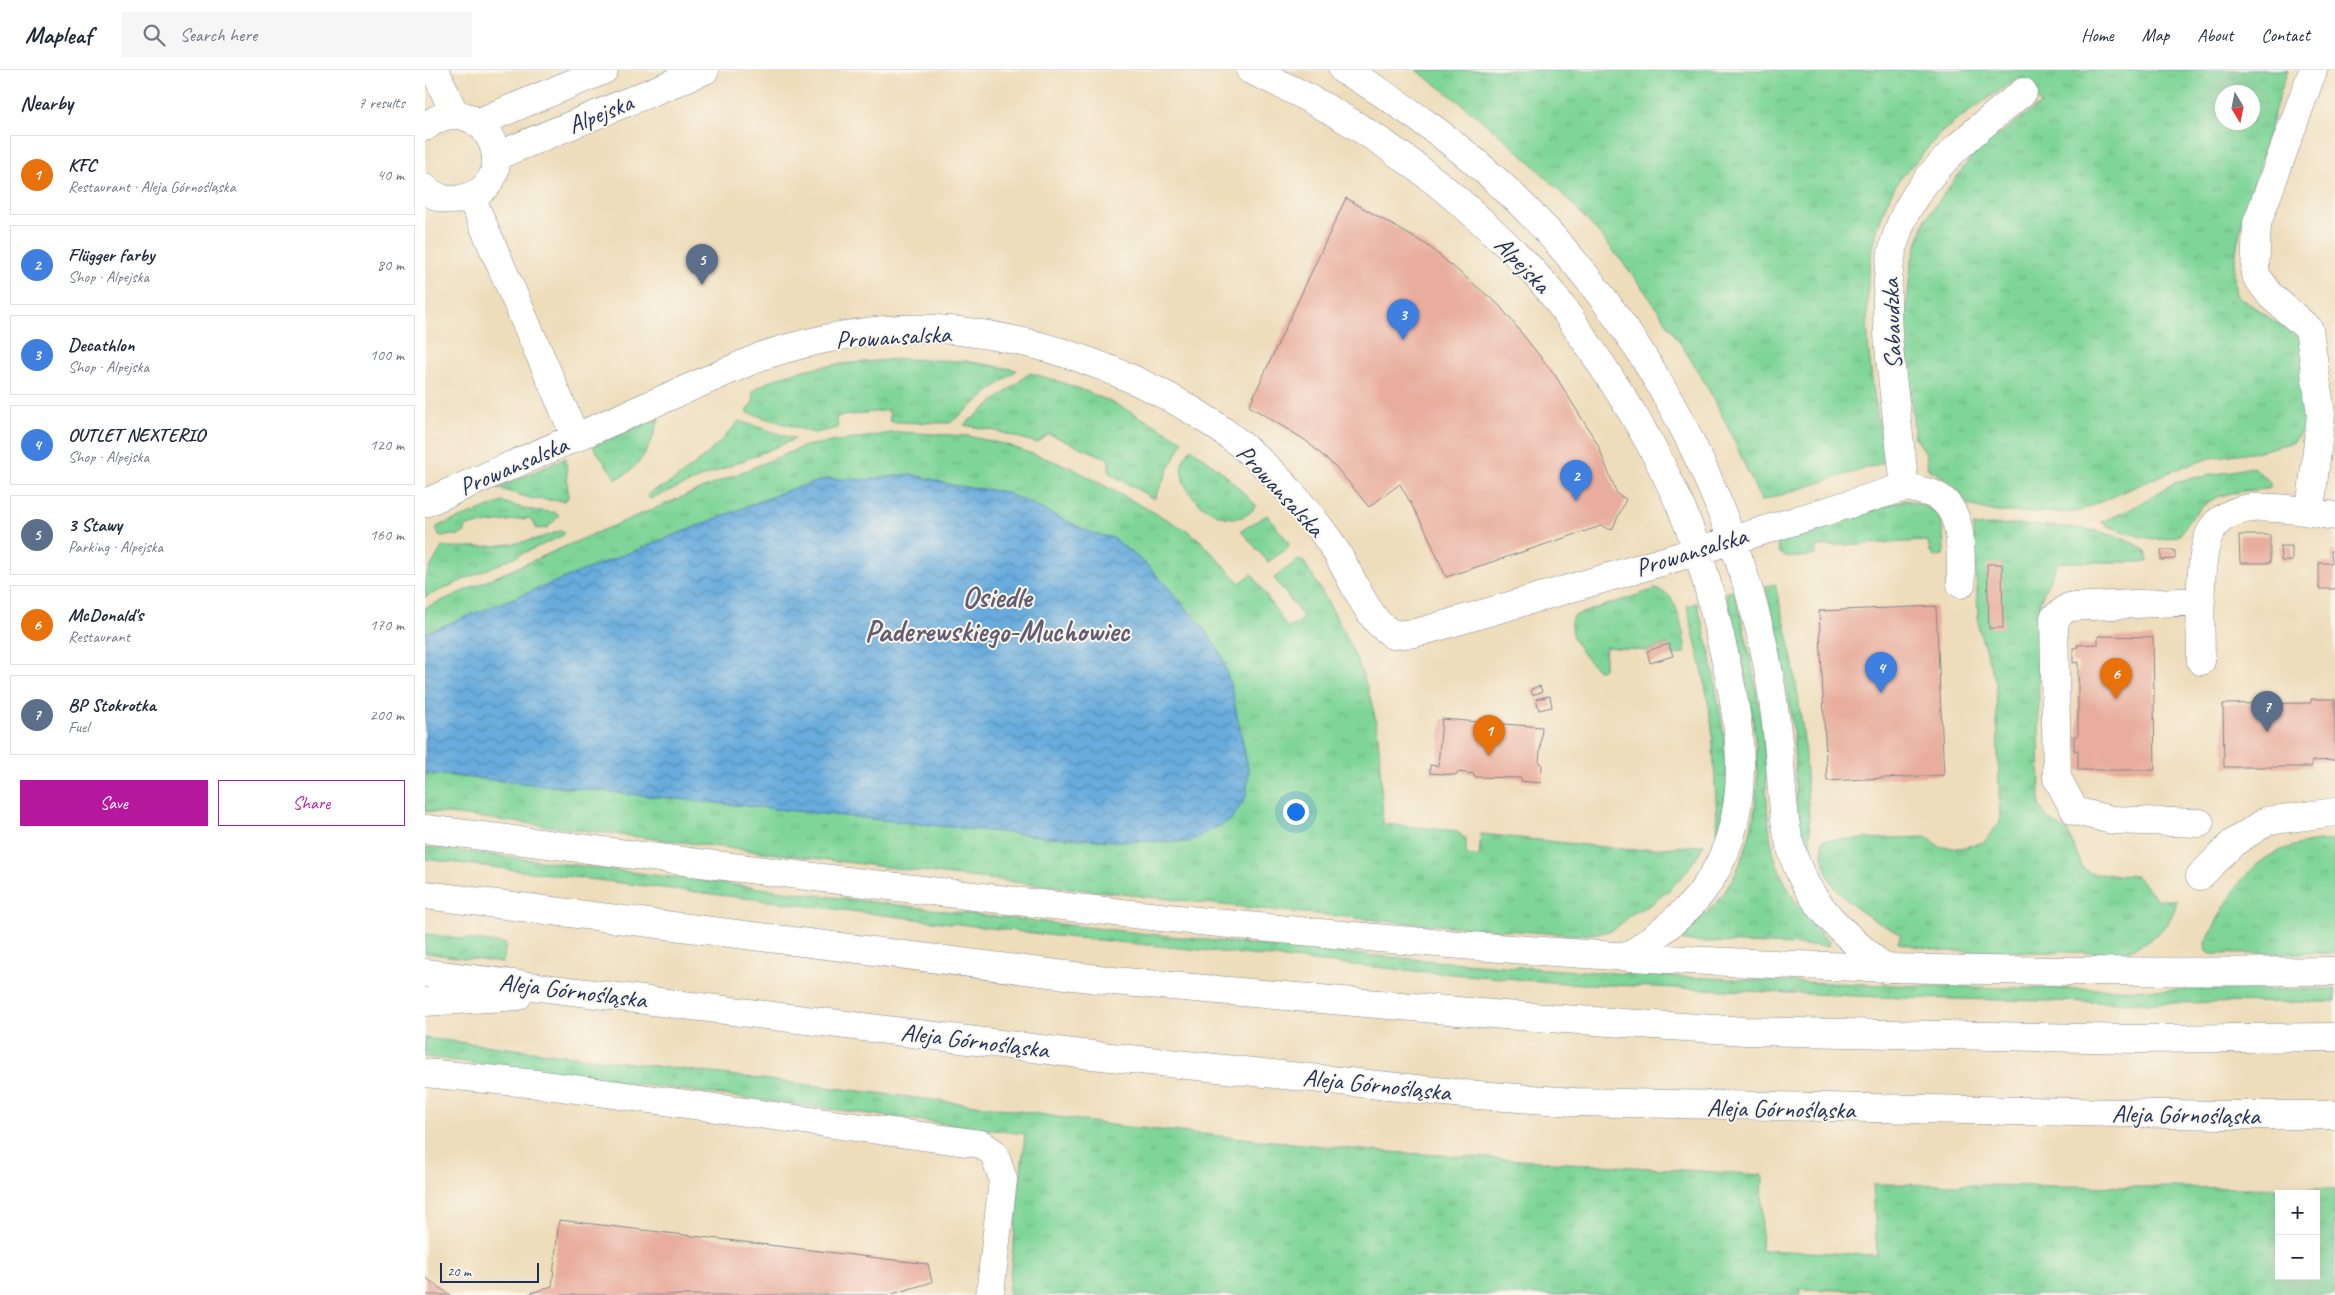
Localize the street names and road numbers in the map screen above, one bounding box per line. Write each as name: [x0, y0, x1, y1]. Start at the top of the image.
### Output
street label: Alpejska: [563, 86, 639, 141]
street label: Alpejska: [1487, 229, 1558, 301]
street label: Sabaudzka: [1874, 276, 1910, 370]
street label: Prowansalska: [835, 318, 953, 356]
street label: Prowansalska: [454, 428, 575, 503]
street label: Prowansalska: [1229, 438, 1333, 545]
street label: Prowansalska: [1632, 519, 1753, 584]
street label: Aleja Górnośląska: [497, 966, 651, 1016]
street label: Aleja Górnośląska: [899, 1016, 1053, 1066]
street label: Aleja Górnośląska: [1301, 1061, 1454, 1109]
street label: Aleja Górnośląska: [1707, 1092, 1858, 1126]
street label: Aleja Górnośląska: [2112, 1098, 2263, 1132]

